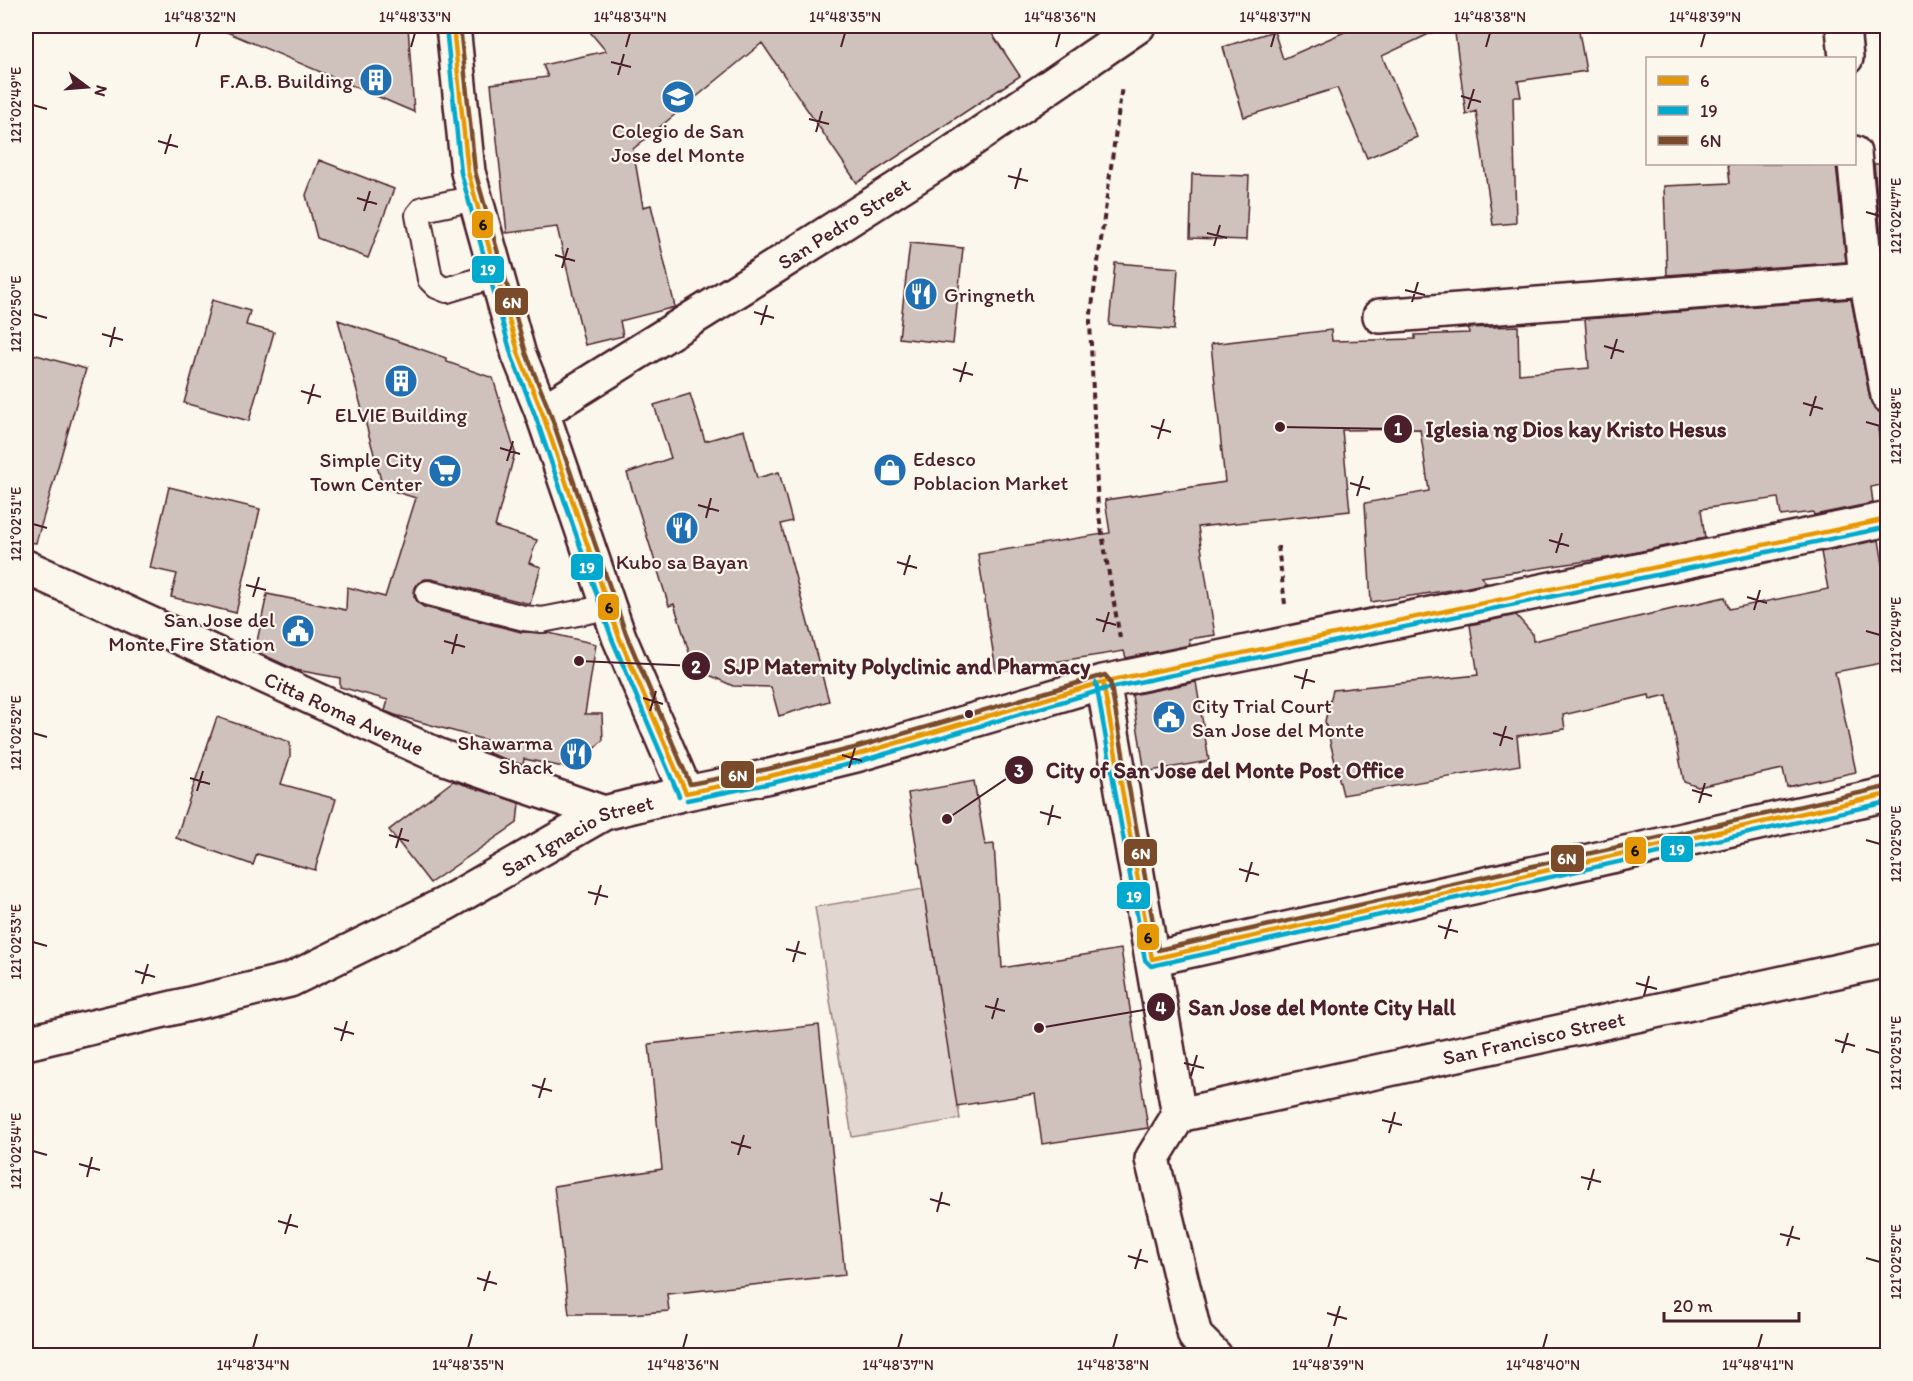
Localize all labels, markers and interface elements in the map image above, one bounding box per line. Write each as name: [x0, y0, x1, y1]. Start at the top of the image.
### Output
text: 14°48'32"N: [164, 8, 236, 26]
text: 14°48'33"N: [379, 8, 451, 26]
text: 14°48'34"N: [593, 8, 667, 26]
text: 14°48'35"N: [809, 8, 881, 26]
text: 14°48'36"N: [1024, 8, 1096, 26]
text: 14°48'37"N: [1239, 8, 1311, 26]
text: 14°48'38"N: [1454, 8, 1526, 26]
text: 14°48'39"N: [1669, 8, 1741, 26]
north arrow: [57, 57, 117, 117]
legend: [1646, 57, 1856, 165]
building icon: F.A.B. Building: [358, 62, 394, 98]
text: 121°02'49"E: [7, 67, 25, 143]
place label: F.A.B. Building: [219, 68, 353, 93]
text: 6: [1700, 70, 1710, 92]
school or university icon: Colegio de San Jose del Monte: [660, 79, 696, 115]
text: N: [90, 83, 112, 99]
text: 19: [1700, 100, 1718, 122]
place label: Colegio de San Jose del Monte: [611, 118, 745, 167]
text: 6N: [1700, 130, 1722, 152]
street label: San Pedro Street: [773, 171, 914, 274]
text: 121°02'47"E: [1887, 178, 1905, 254]
line badge: 6: [471, 210, 494, 239]
text: 6: [479, 215, 488, 234]
line badge: 19: [471, 255, 505, 284]
text: 19: [480, 260, 496, 279]
text: 121°02'50"E: [7, 275, 25, 353]
restaurant icon: Gringneth: [903, 276, 939, 312]
place label: Gringneth: [944, 282, 1035, 307]
line badge: 6N: [494, 287, 529, 316]
text: 6N: [502, 293, 522, 312]
building icon: ELVIE Building: [383, 363, 419, 399]
text: 121°02'48"E: [1887, 387, 1905, 465]
place label: ELVIE Building: [335, 402, 467, 427]
callout: Iglesia ng Dios kay Kristo Hesus: [1383, 409, 1738, 449]
text: Iglesia ng Dios kay Kristo Hesus: [1425, 416, 1727, 443]
text: 1: [1394, 418, 1403, 440]
place label: Edesco Poblacion Market: [913, 446, 1069, 495]
place label: Simple City Town Center: [310, 447, 422, 496]
shop icon: Edesco Poblacion Market: [872, 452, 908, 488]
supermarket icon: Simple City Town Center: [427, 453, 463, 489]
text: 121°02'51"E: [7, 487, 25, 561]
restaurant icon: Kubo sa Bayan: [664, 510, 700, 546]
place label: Kubo sa Bayan: [616, 549, 748, 574]
line badge: 19: [570, 553, 604, 581]
text: 19: [579, 558, 595, 577]
line badge: 6: [597, 593, 620, 621]
text: 121°02'49"E: [1887, 597, 1905, 673]
text: 6: [605, 598, 614, 617]
place label: San Jose del Monte Fire Station: [108, 607, 275, 656]
public building icon: San Jose del Monte Fire Station: [280, 613, 316, 649]
callout: SJP Maternity Polyclinic and Pharmacy: [681, 646, 1102, 686]
text: SJP Maternity Polyclinic and Pharmacy: [724, 653, 1091, 680]
text: 2: [691, 656, 701, 678]
street label: Citta Roma Avenue: [260, 665, 428, 760]
place label: City Trial Court San Jose del Monte: [1192, 693, 1364, 742]
text: 121°02'52"E: [7, 695, 25, 771]
public building icon: City Trial Court San Jose del Monte: [1151, 699, 1187, 735]
unlabelled marker: [963, 708, 975, 720]
place label: Shawarma Shack: [457, 730, 553, 779]
restaurant icon: Shawarma Shack: [558, 736, 594, 772]
callout: City of San Jose del Monte Post Office: [1004, 750, 1416, 790]
text: City of San Jose del Monte Post Office: [1046, 757, 1404, 784]
line badge: 6N: [720, 760, 755, 789]
text: 3: [1014, 760, 1024, 782]
text: 6N: [728, 766, 748, 785]
street label: San Ignacio Street: [497, 789, 656, 882]
text: 121°02'50"E: [1887, 805, 1905, 883]
line badge: 19: [1660, 835, 1694, 863]
line badge: 6: [1624, 836, 1647, 865]
line badge: 6N: [1123, 838, 1158, 867]
text: 19: [1669, 840, 1685, 859]
text: 6: [1631, 841, 1640, 860]
text: 6N: [1131, 844, 1151, 863]
line badge: 6N: [1550, 844, 1585, 873]
text: 6N: [1557, 849, 1577, 868]
line badge: 19: [1116, 881, 1151, 910]
text: 19: [1126, 887, 1142, 906]
text: 121°02'53"E: [7, 904, 25, 980]
line badge: 6: [1136, 923, 1160, 951]
text: 6: [1144, 928, 1153, 947]
callout: San Jose del Monte City Hall: [1146, 987, 1468, 1027]
text: San Jose del Monte City Hall: [1188, 994, 1456, 1021]
text: 4: [1156, 997, 1167, 1019]
street label: San Francisco Street: [1440, 1005, 1627, 1070]
text: 121°02'51"E: [1887, 1016, 1905, 1090]
text: 121°02'54"E: [7, 1113, 25, 1189]
text: 121°02'52"E: [1887, 1224, 1905, 1300]
scale bar: [1664, 1285, 1799, 1323]
text: 20 m: [1673, 1295, 1713, 1317]
text: 14°48'34"N: [216, 1356, 290, 1374]
text: 14°48'35"N: [432, 1356, 504, 1374]
text: 14°48'36"N: [647, 1356, 719, 1374]
text: 14°48'37"N: [862, 1356, 934, 1374]
text: 14°48'38"N: [1077, 1356, 1149, 1374]
text: 14°48'39"N: [1292, 1356, 1364, 1374]
text: 14°48'40"N: [1506, 1356, 1580, 1374]
text: 14°48'41"N: [1722, 1356, 1794, 1374]

